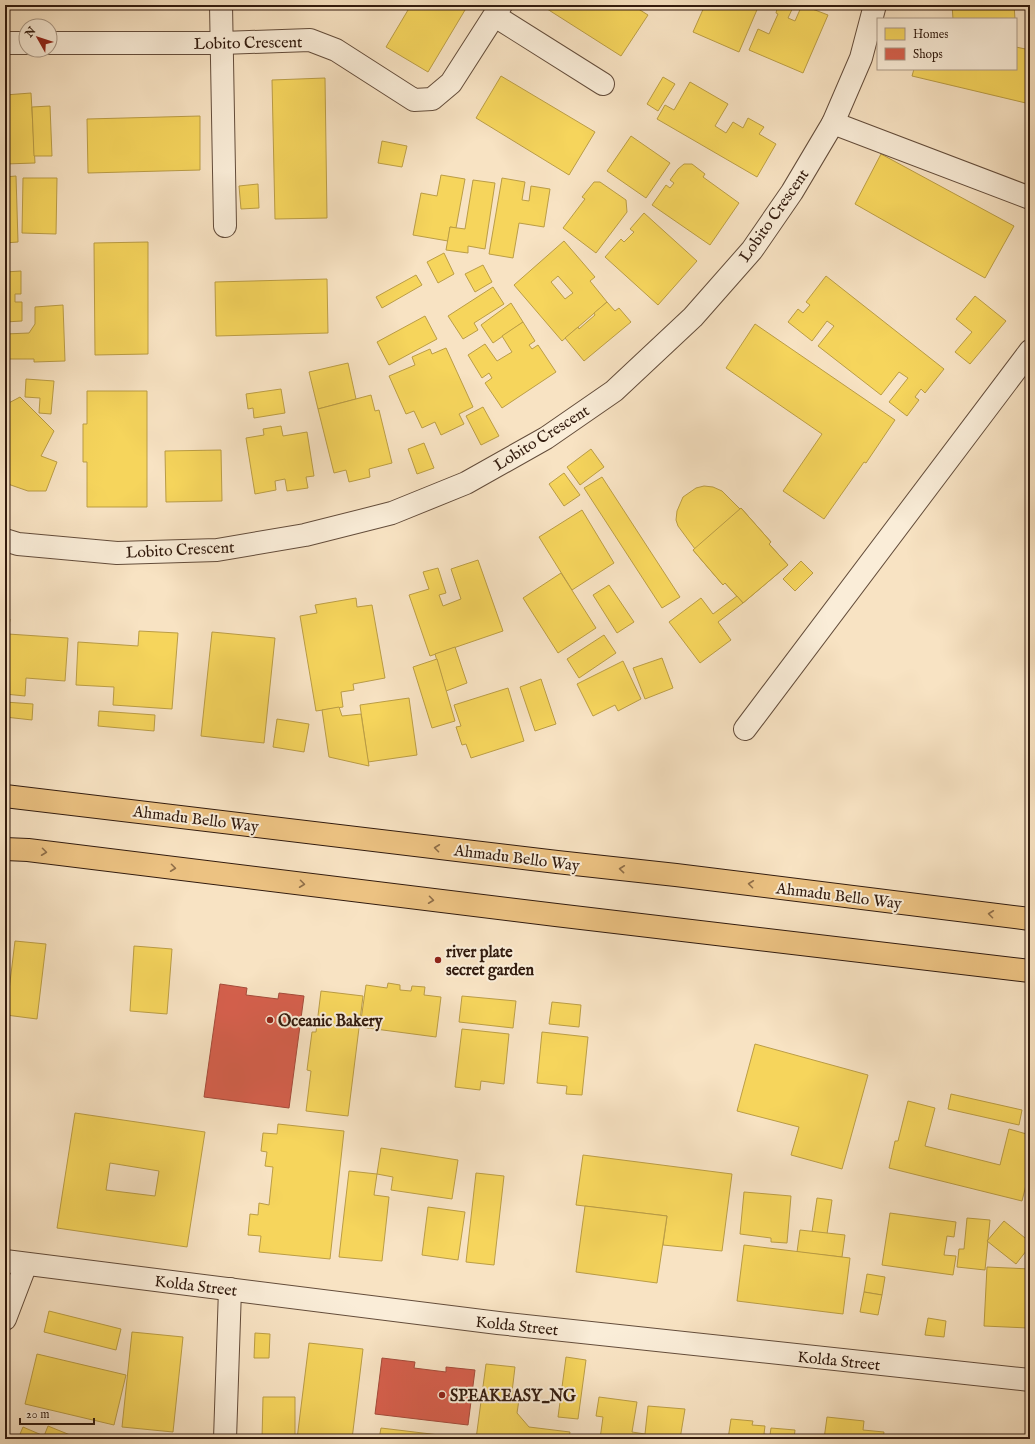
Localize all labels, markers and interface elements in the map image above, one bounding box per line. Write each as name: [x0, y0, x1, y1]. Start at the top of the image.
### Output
north arrow: [18, 18, 58, 58]
legend: [877, 18, 1017, 70]
text: N: [22, 24, 40, 41]
text: Homes: [913, 27, 949, 42]
street label: Lobito Crescent: [193, 33, 303, 55]
text: Shops: [913, 47, 943, 63]
street label: Lobito Crescent: [735, 165, 814, 266]
street label: Lobito Crescent: [491, 401, 594, 476]
street label: Lobito Crescent: [125, 538, 235, 564]
street label: Ahmadu Bello Way: [131, 802, 260, 838]
street label: Ahmadu Bello Way: [452, 841, 581, 877]
one-way arrow: [434, 844, 440, 853]
one-way arrow: [41, 847, 47, 856]
one-way arrow: [170, 863, 176, 872]
one-way arrow: [619, 865, 625, 874]
one-way arrow: [299, 879, 305, 888]
street label: Ahmadu Bello Way: [774, 879, 903, 915]
one-way arrow: [748, 880, 754, 889]
one-way arrow: [428, 895, 434, 904]
one-way arrow: [988, 910, 994, 919]
place label: river plate secret garden: [446, 943, 534, 981]
marker: river plate secret garden: [433, 955, 443, 965]
place label: Oceanic Bakery: [278, 1012, 384, 1032]
marker: Oceanic Bakery: [265, 1015, 275, 1025]
street label: Kolda Street: [153, 1272, 239, 1302]
street label: Kolda Street: [474, 1313, 560, 1341]
street label: Kolda Street: [796, 1348, 882, 1376]
place label: SPEAKEASY_NG: [450, 1387, 576, 1407]
marker: SPEAKEASY_NG: [437, 1390, 447, 1400]
scale bar: [20, 1400, 94, 1426]
text: 20 m: [26, 1407, 49, 1422]

